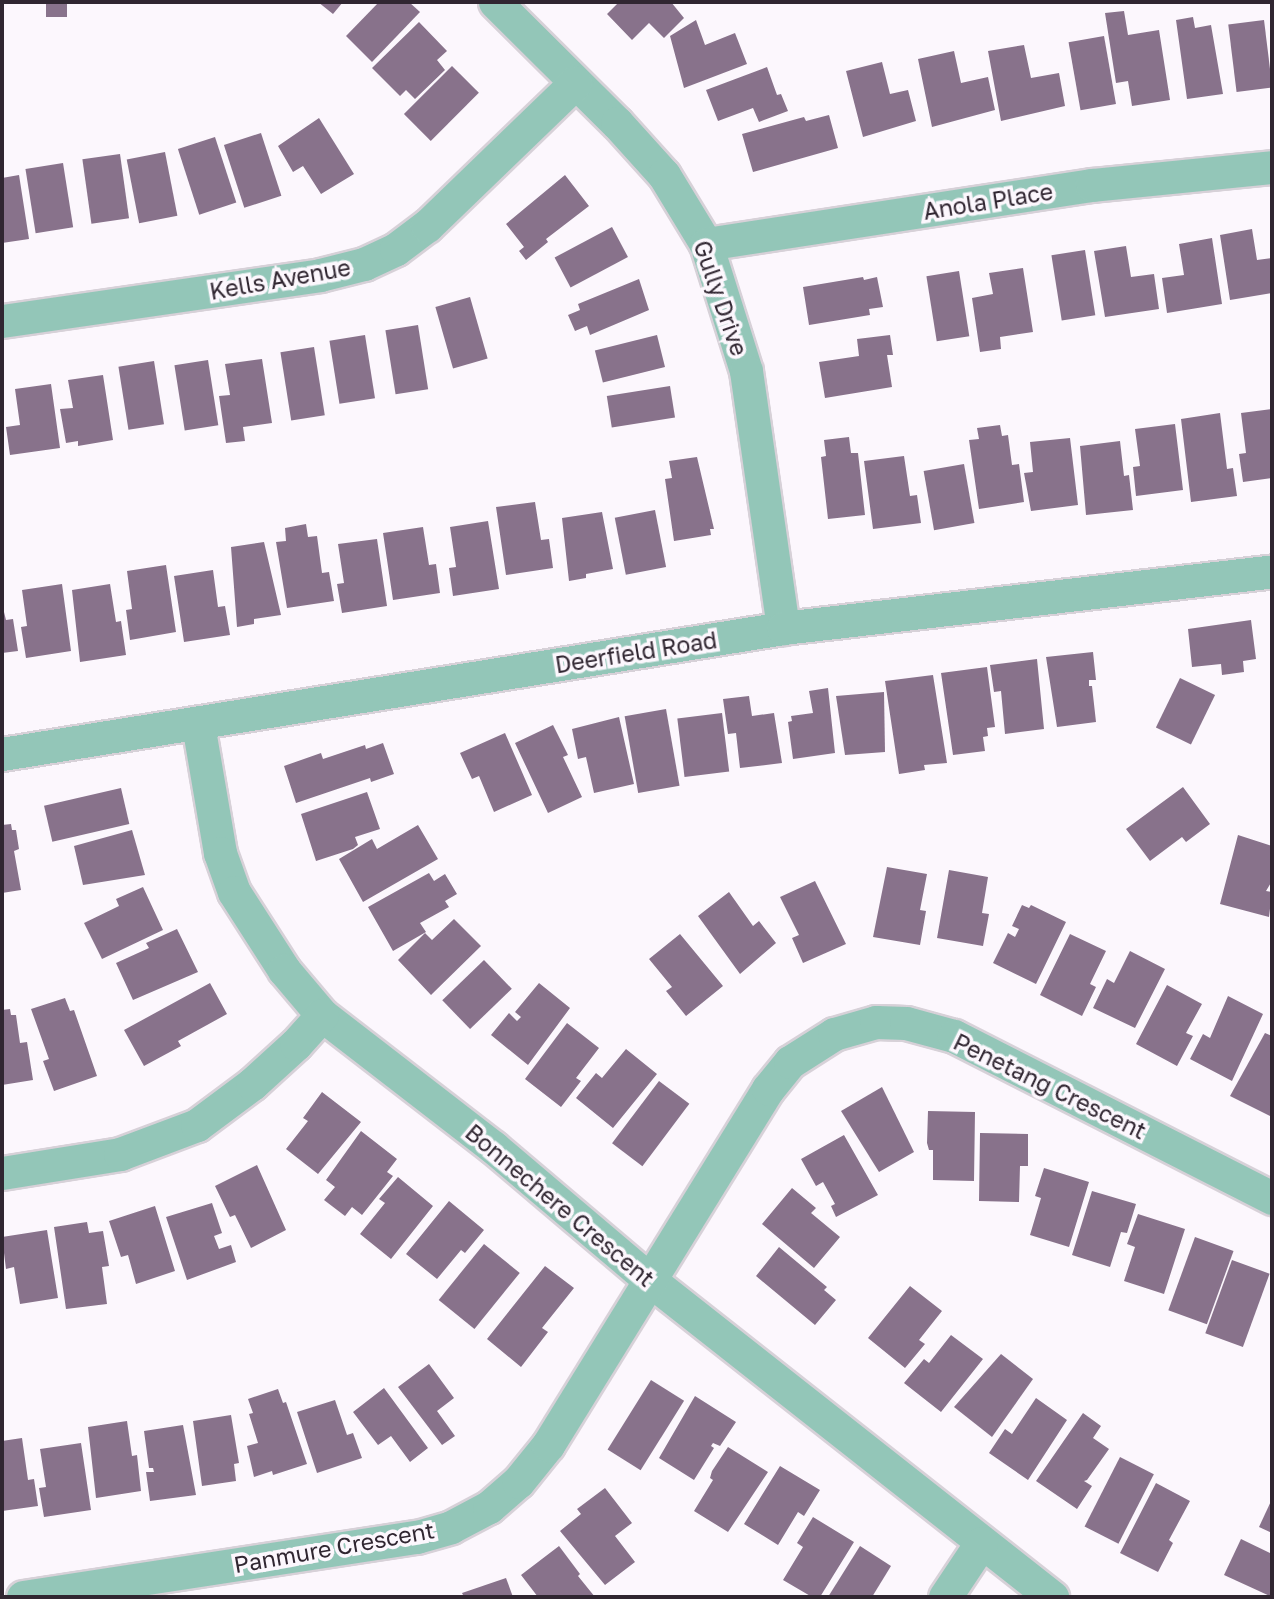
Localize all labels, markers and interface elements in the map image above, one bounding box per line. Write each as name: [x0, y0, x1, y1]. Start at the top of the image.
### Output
street label: Anola Place: [921, 177, 1055, 225]
street label: Gully Drive: [688, 237, 754, 359]
street label: Kells Avenue: [207, 253, 353, 305]
street label: Deerfield Road: [553, 626, 719, 678]
street label: Penetang Crescent: [949, 1027, 1151, 1145]
street label: Bonnechere Crescent: [460, 1118, 660, 1292]
street label: Panmure Crescent: [232, 1516, 436, 1578]

